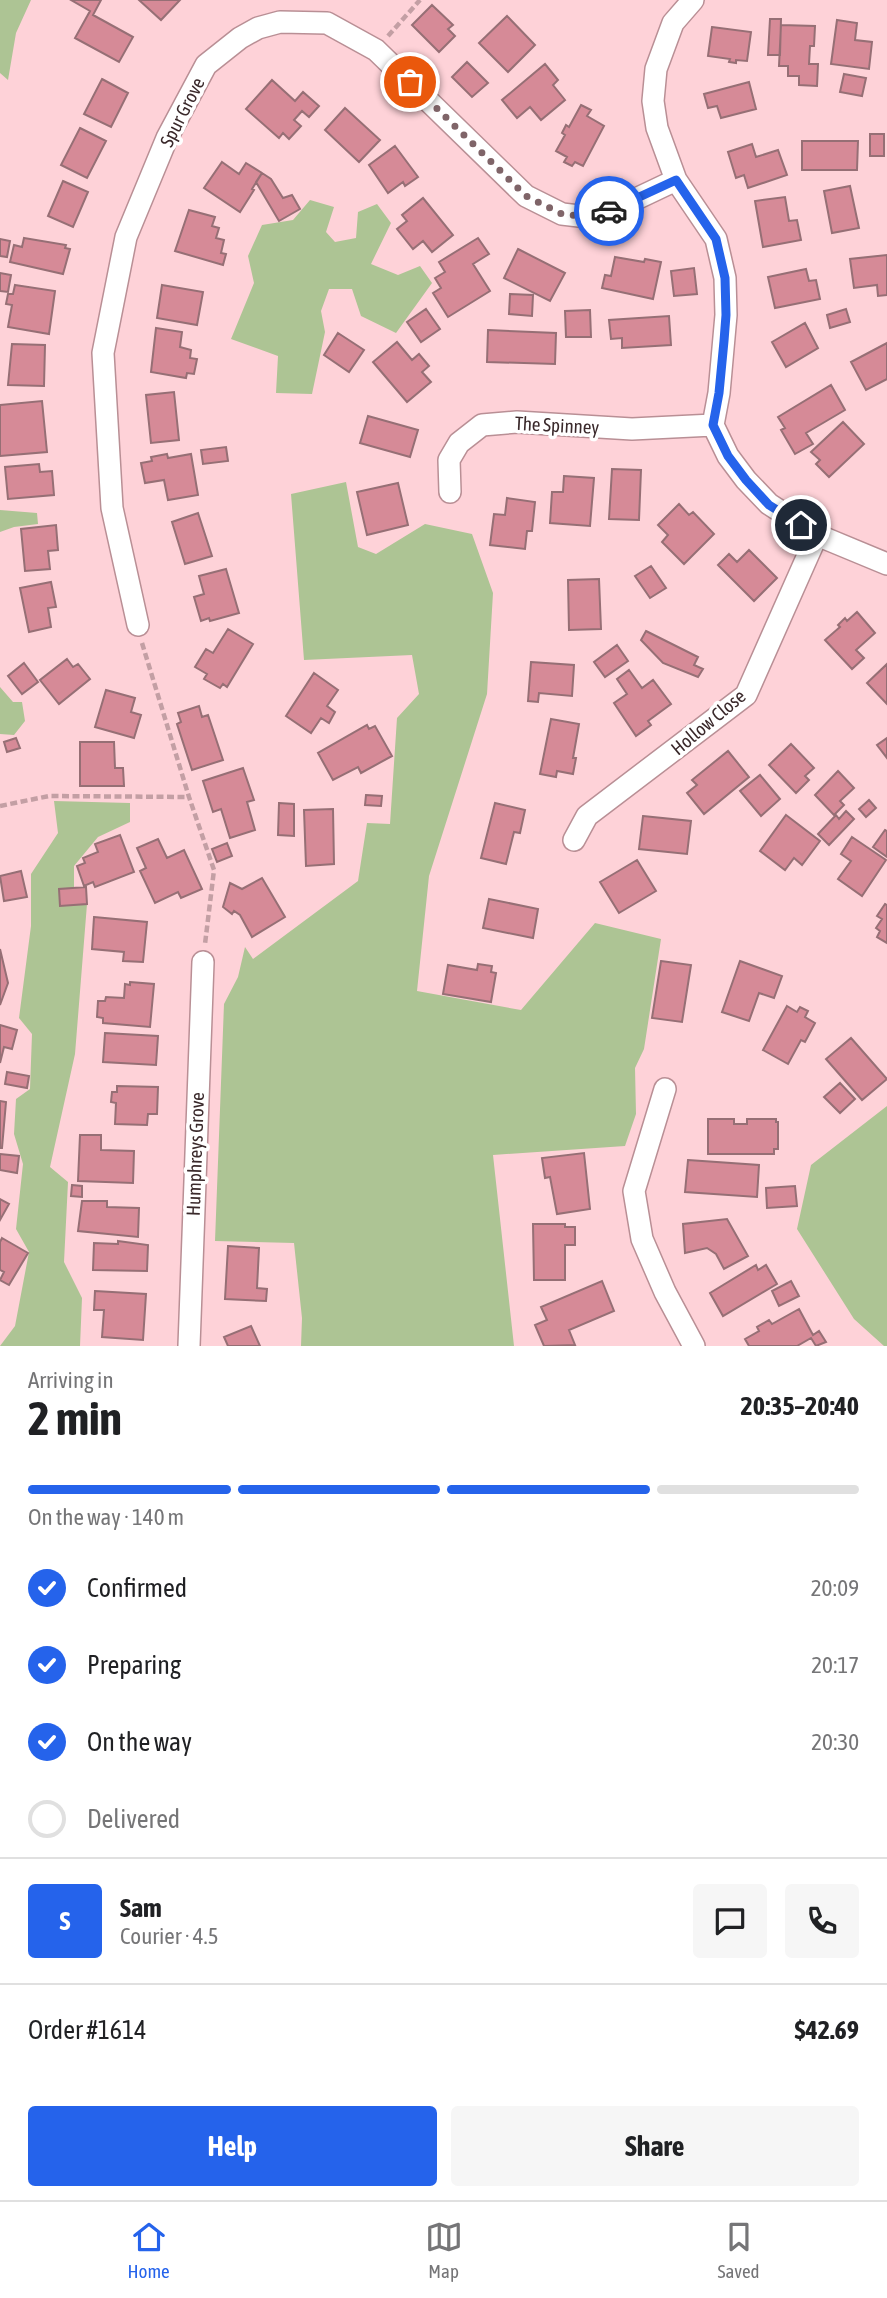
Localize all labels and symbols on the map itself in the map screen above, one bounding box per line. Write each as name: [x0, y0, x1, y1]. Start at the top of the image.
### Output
pin: [380, 52, 440, 112]
street label: Spur Grove: [155, 74, 209, 150]
courier: [574, 176, 644, 246]
street label: The Spinney: [514, 412, 600, 438]
pin: [771, 495, 831, 555]
street label: Hollow Close: [666, 685, 750, 759]
street label: Humphreys Grove: [182, 1092, 208, 1216]

